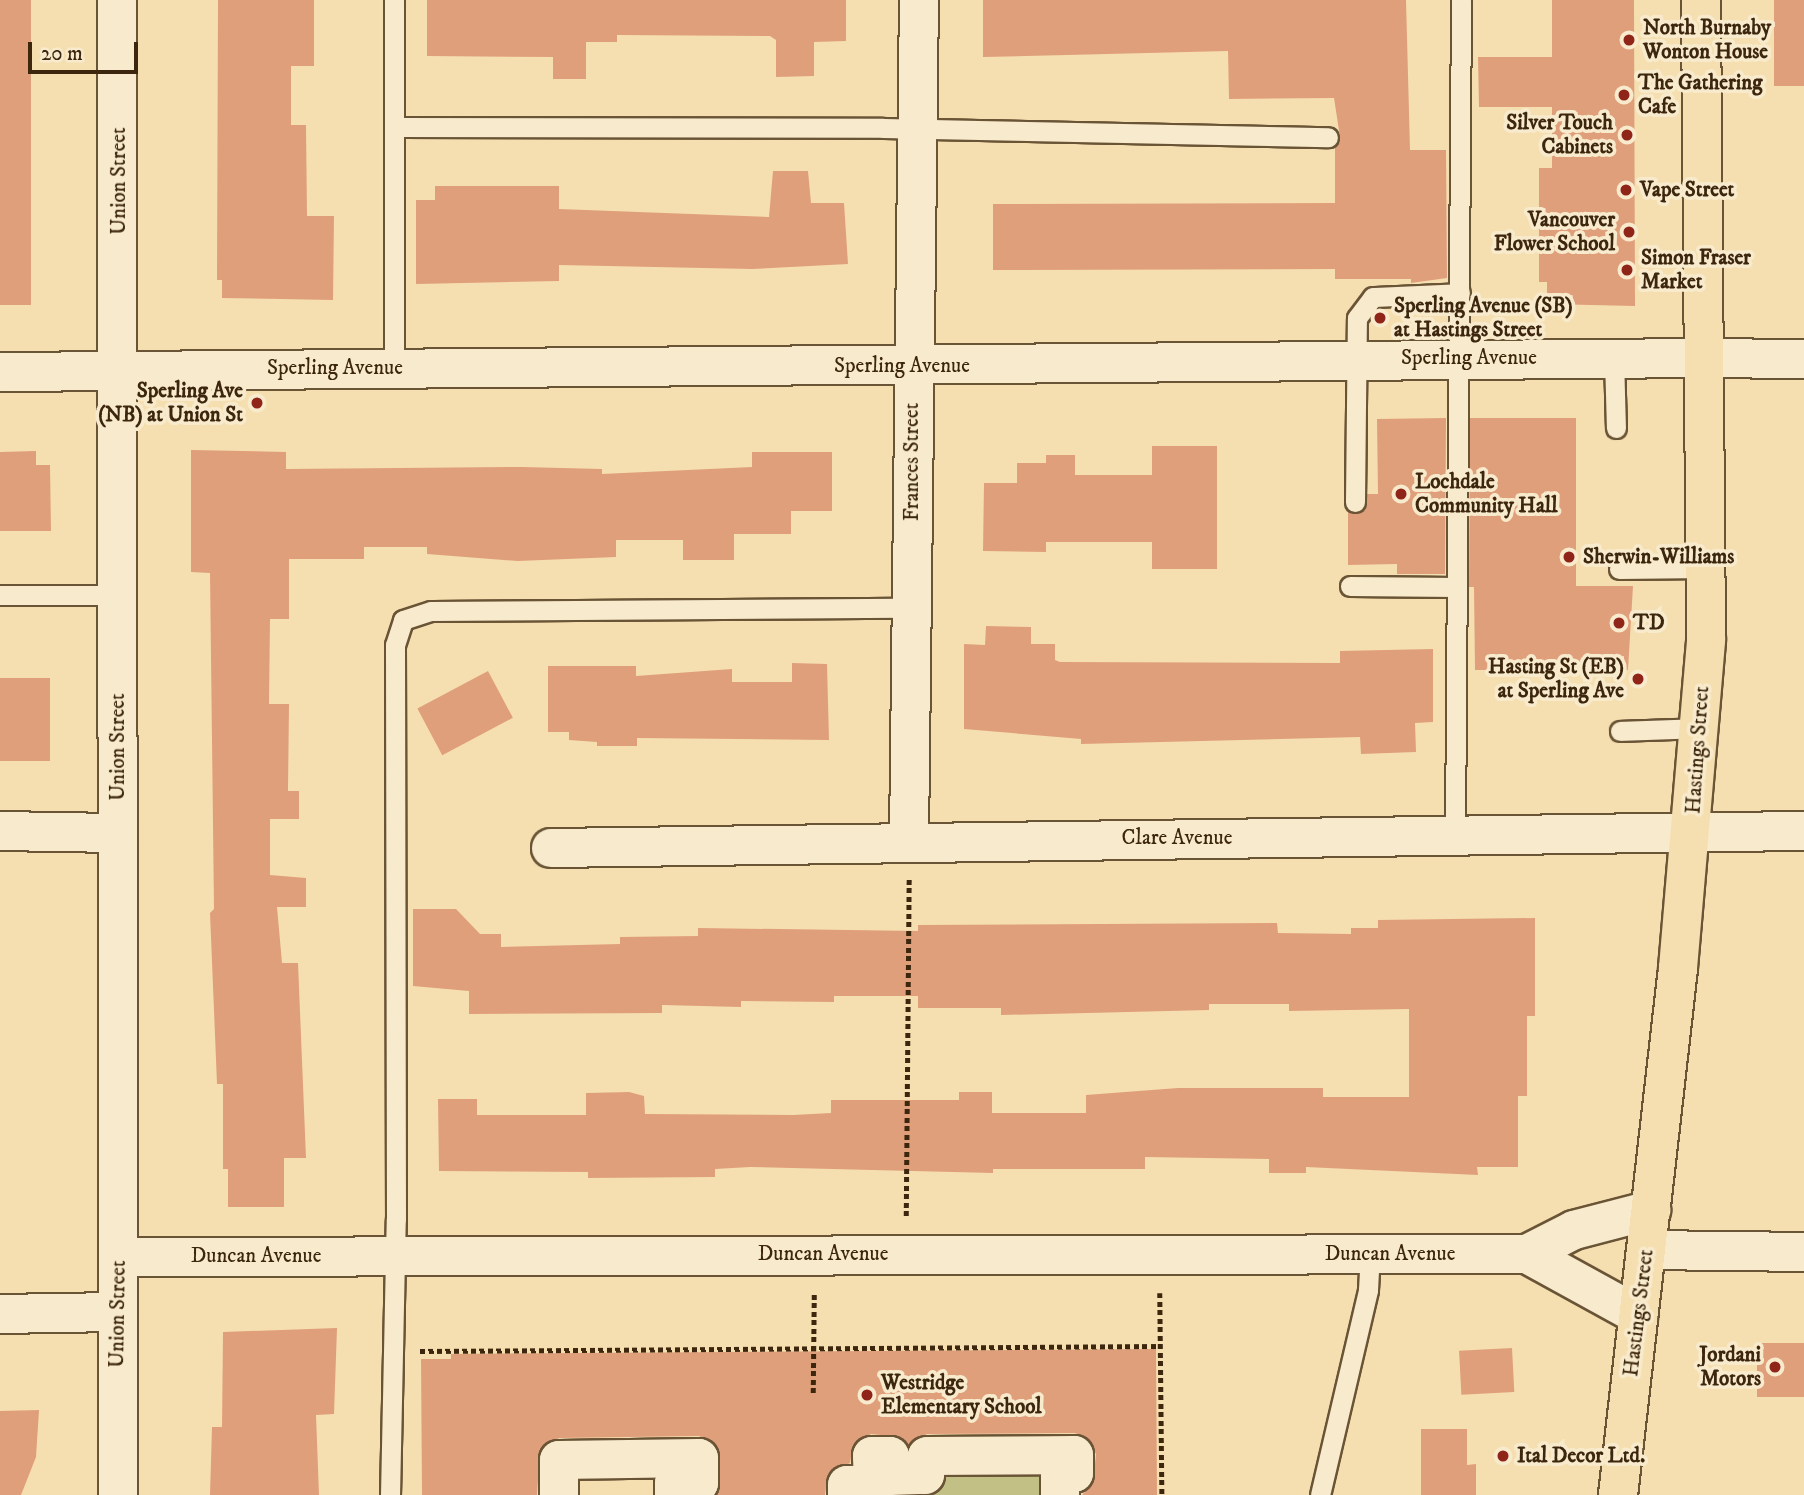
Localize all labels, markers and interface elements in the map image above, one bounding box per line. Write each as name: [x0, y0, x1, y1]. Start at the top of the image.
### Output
place label: North Burnaby Wonton House: [1643, 15, 1771, 65]
scale bar: [32, 28, 142, 72]
marker: North Burnaby Wonton House: [1621, 32, 1637, 48]
text: 20 m: [41, 41, 83, 67]
place label: The Gathering Cafe: [1638, 70, 1762, 120]
marker: The Gathering Cafe: [1616, 87, 1632, 103]
place label: Silver Touch Cabinets: [1506, 110, 1613, 160]
street label: Union Street: [106, 127, 132, 235]
marker: Silver Touch Cabinets: [1619, 127, 1635, 143]
place label: Vape Street: [1640, 177, 1734, 203]
marker: Vape Street: [1618, 182, 1634, 198]
place label: Vancouver Flower School: [1494, 207, 1615, 257]
marker: Vancouver Flower School: [1621, 224, 1637, 240]
place label: Simon Fraser Market: [1641, 245, 1751, 295]
marker: Simon Fraser Market: [1619, 262, 1635, 278]
place label: Sperling Avenue (SB) at Hastings Street: [1394, 293, 1573, 343]
marker: Sperling Avenue (SB) at Hastings Street: [1372, 310, 1388, 326]
street label: Sperling Avenue: [1401, 345, 1537, 371]
street label: Sperling Avenue: [834, 353, 970, 379]
street label: Sperling Avenue: [267, 355, 403, 381]
place label: Sperling Ave (NB) at Union St: [98, 378, 243, 428]
marker: Sperling Ave (NB) at Union St: [249, 395, 265, 411]
street label: Frances Street: [899, 403, 925, 521]
place label: Lochdale Community Hall: [1415, 469, 1557, 519]
marker: Lochdale Community Hall: [1393, 486, 1409, 502]
place label: Sherwin-Williams: [1583, 544, 1734, 570]
marker: Sherwin-Williams: [1561, 549, 1577, 565]
place label: TD: [1633, 610, 1665, 636]
marker: TD: [1611, 615, 1627, 631]
place label: Hasting St (EB) at Sperling Ave: [1488, 654, 1624, 704]
marker: Hasting St (EB) at Sperling Ave: [1630, 671, 1646, 687]
street label: Hastings Street: [1681, 685, 1715, 815]
street label: Union Street: [105, 693, 131, 801]
street label: Clare Avenue: [1122, 825, 1232, 851]
street label: Duncan Avenue: [758, 1241, 888, 1267]
street label: Duncan Avenue: [1325, 1241, 1455, 1267]
street label: Duncan Avenue: [191, 1243, 321, 1269]
street label: Hastings Street: [1619, 1248, 1659, 1378]
street label: Union Street: [104, 1260, 132, 1368]
place label: Jordani Motors: [1699, 1342, 1761, 1392]
marker: Jordani Motors: [1767, 1359, 1783, 1375]
place label: Westridge Elementary School: [881, 1370, 1042, 1420]
marker: Westridge Elementary School: [859, 1387, 875, 1403]
place label: Ital Decor Ltd.: [1517, 1443, 1645, 1469]
marker: Ital Decor Ltd.: [1495, 1448, 1511, 1464]

